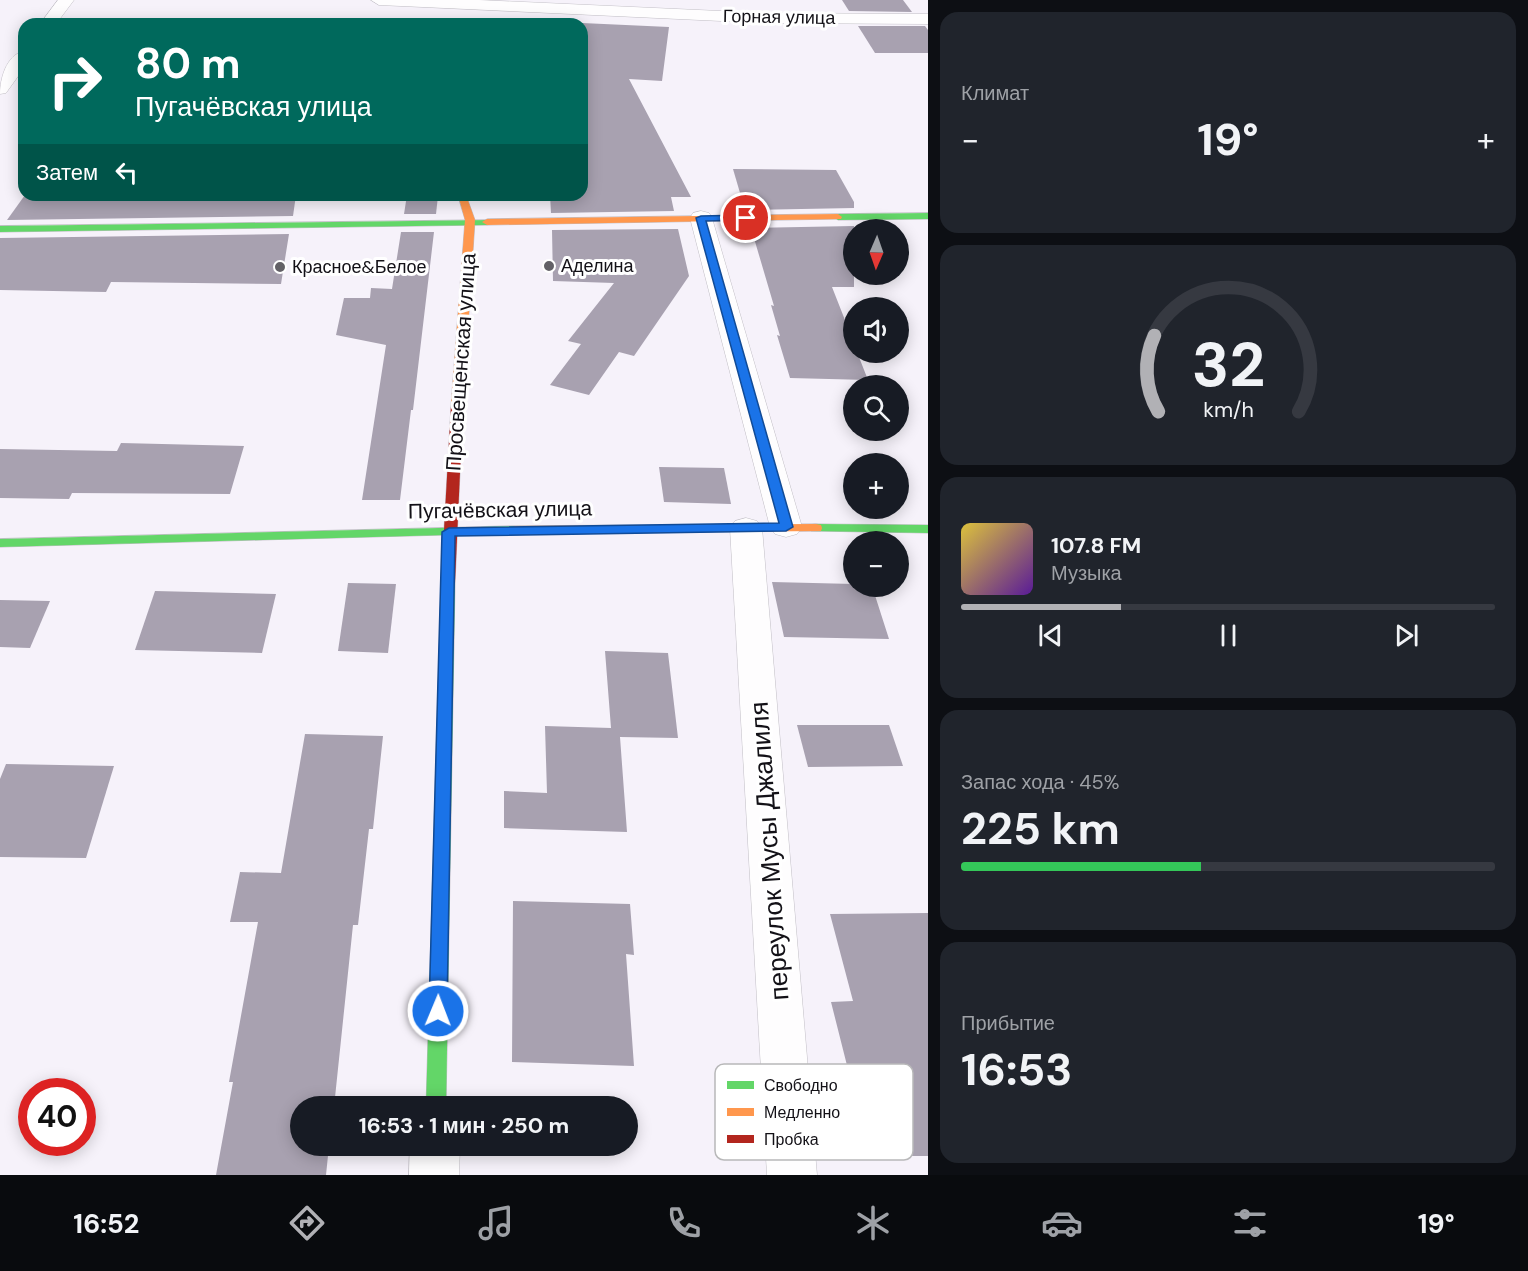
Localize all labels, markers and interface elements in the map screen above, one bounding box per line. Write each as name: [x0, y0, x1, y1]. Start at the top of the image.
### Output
street label: Горная улица: [723, 4, 836, 30]
text: 80 m: [135, 36, 241, 91]
icon: right: [36, 42, 114, 120]
text: Климат: [961, 80, 1029, 106]
text: Пугачёвская улица: [135, 89, 372, 124]
text: 19°: [1197, 110, 1259, 169]
text: −: [961, 118, 979, 161]
text: +: [1477, 118, 1495, 161]
icon: left: [110, 156, 143, 189]
text: Затем: [36, 158, 98, 187]
pin: [720, 192, 771, 243]
icon: arrive: [729, 201, 762, 234]
north arrow: [843, 219, 909, 285]
map controls: [843, 219, 909, 597]
street label: Просвещенская улица: [439, 252, 483, 472]
place label: Аделина: [561, 254, 634, 278]
place label: Красное&Белое: [292, 255, 427, 279]
marker: Аделина: [542, 259, 556, 273]
marker: Красное&Белое: [273, 260, 287, 274]
button: sound: [843, 297, 909, 363]
text: 32: [1191, 324, 1265, 405]
button: search: [843, 375, 909, 441]
text: km/h: [1203, 396, 1253, 424]
button: +: [843, 453, 909, 519]
street label: Пугачёвская улица: [408, 494, 593, 526]
button: −: [843, 531, 909, 597]
text: 107.8 FM: [1051, 531, 1141, 560]
text: Музыка: [1051, 560, 1122, 586]
icon: previous: [1034, 619, 1067, 652]
icon: pause: [1212, 619, 1245, 652]
icon: next: [1390, 619, 1423, 652]
street label: переулок Мусы Джалиля: [742, 700, 796, 1002]
text: Запас хода · 45%: [961, 769, 1119, 795]
text: 225 km: [961, 799, 1120, 858]
position arrow: [406, 979, 470, 1043]
text: Прибытие: [961, 1010, 1055, 1036]
text: 16:53: [961, 1040, 1072, 1099]
legend: [715, 1064, 913, 1160]
text: Свободно: [764, 1075, 838, 1096]
speed limit sign: 40: [18, 1078, 96, 1156]
text: Медленно: [764, 1102, 840, 1123]
text: 16:53 · 1 мин · 250 m: [359, 1111, 569, 1140]
text: Пробка: [764, 1129, 819, 1150]
icon: directions: [286, 1202, 328, 1244]
icon: music: [475, 1202, 517, 1244]
icon: phone: [663, 1202, 705, 1244]
icon: climate: [852, 1202, 894, 1244]
icon: car: [1041, 1202, 1083, 1244]
icon: filters: [1229, 1202, 1271, 1244]
text: 16:52: [73, 1206, 139, 1241]
text: 19°: [1418, 1206, 1455, 1241]

